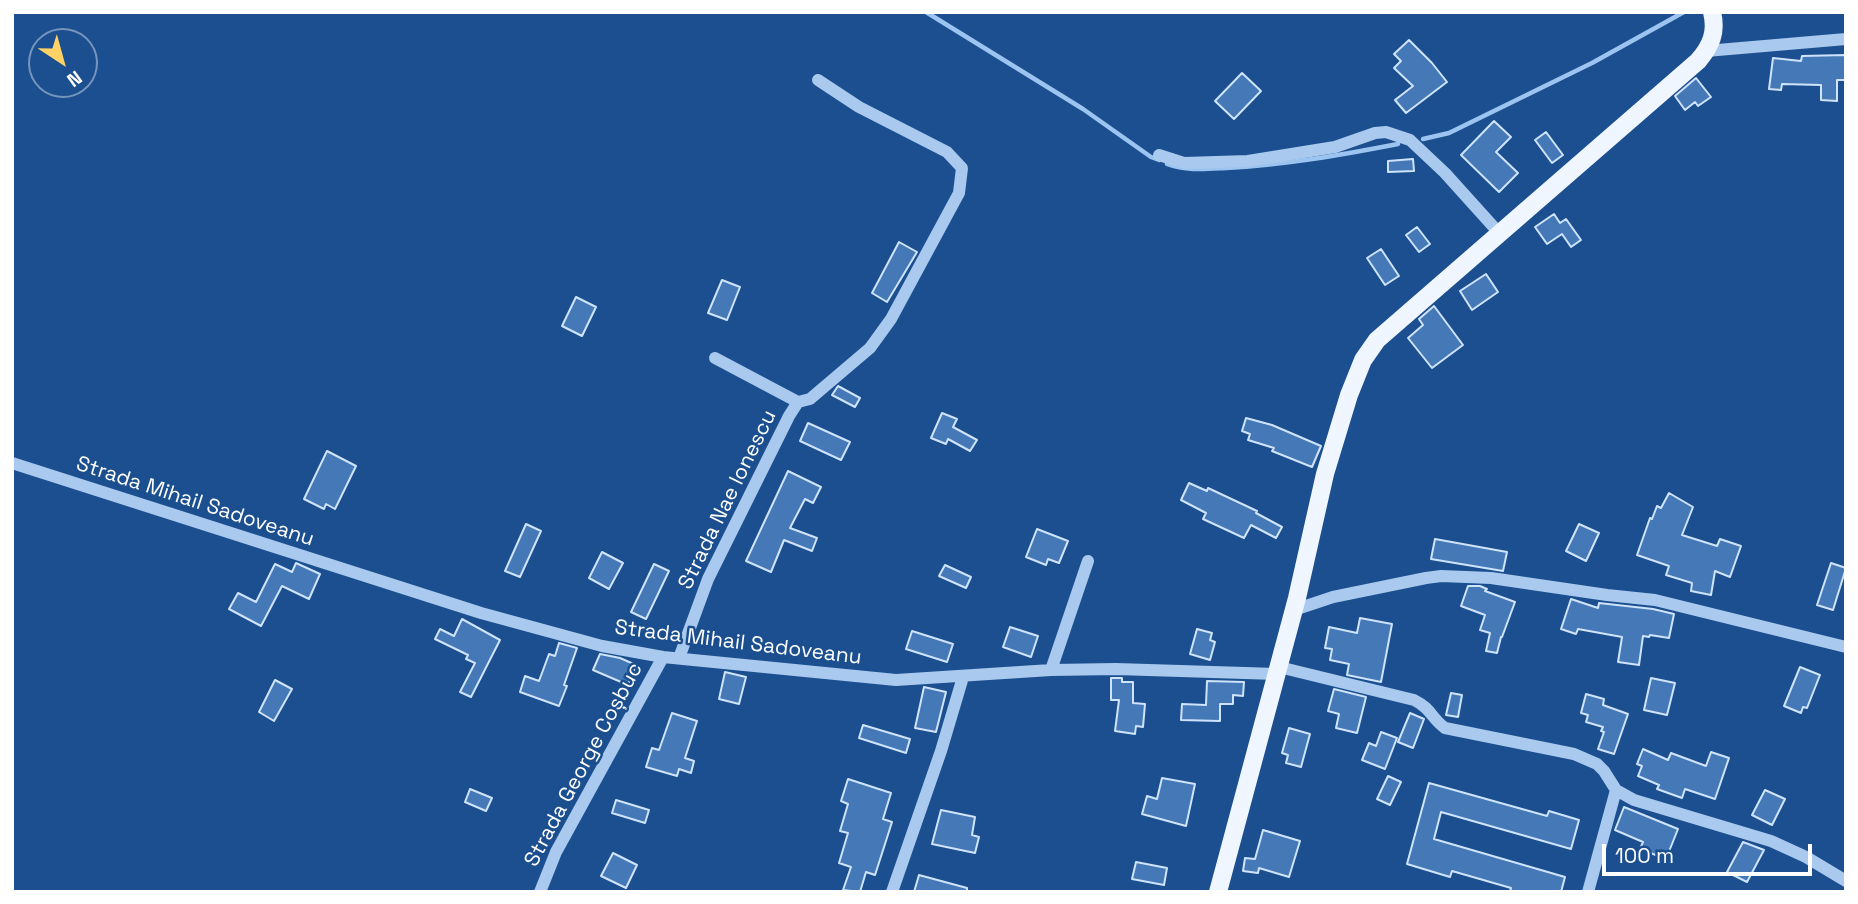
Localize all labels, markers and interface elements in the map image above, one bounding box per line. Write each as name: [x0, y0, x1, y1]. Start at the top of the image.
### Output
north arrow: [28, 28, 98, 98]
text: N: [62, 65, 87, 93]
street label: Strada Nae Ionescu: [674, 406, 782, 594]
street label: Strada Mihail Sadoveanu: [73, 452, 317, 552]
street label: Strada Mihail Sadoveanu: [613, 615, 863, 671]
street label: Strada George Coșbuc: [519, 659, 649, 871]
scale bar: [1606, 830, 1816, 874]
text: 100 m: [1615, 842, 1674, 869]

